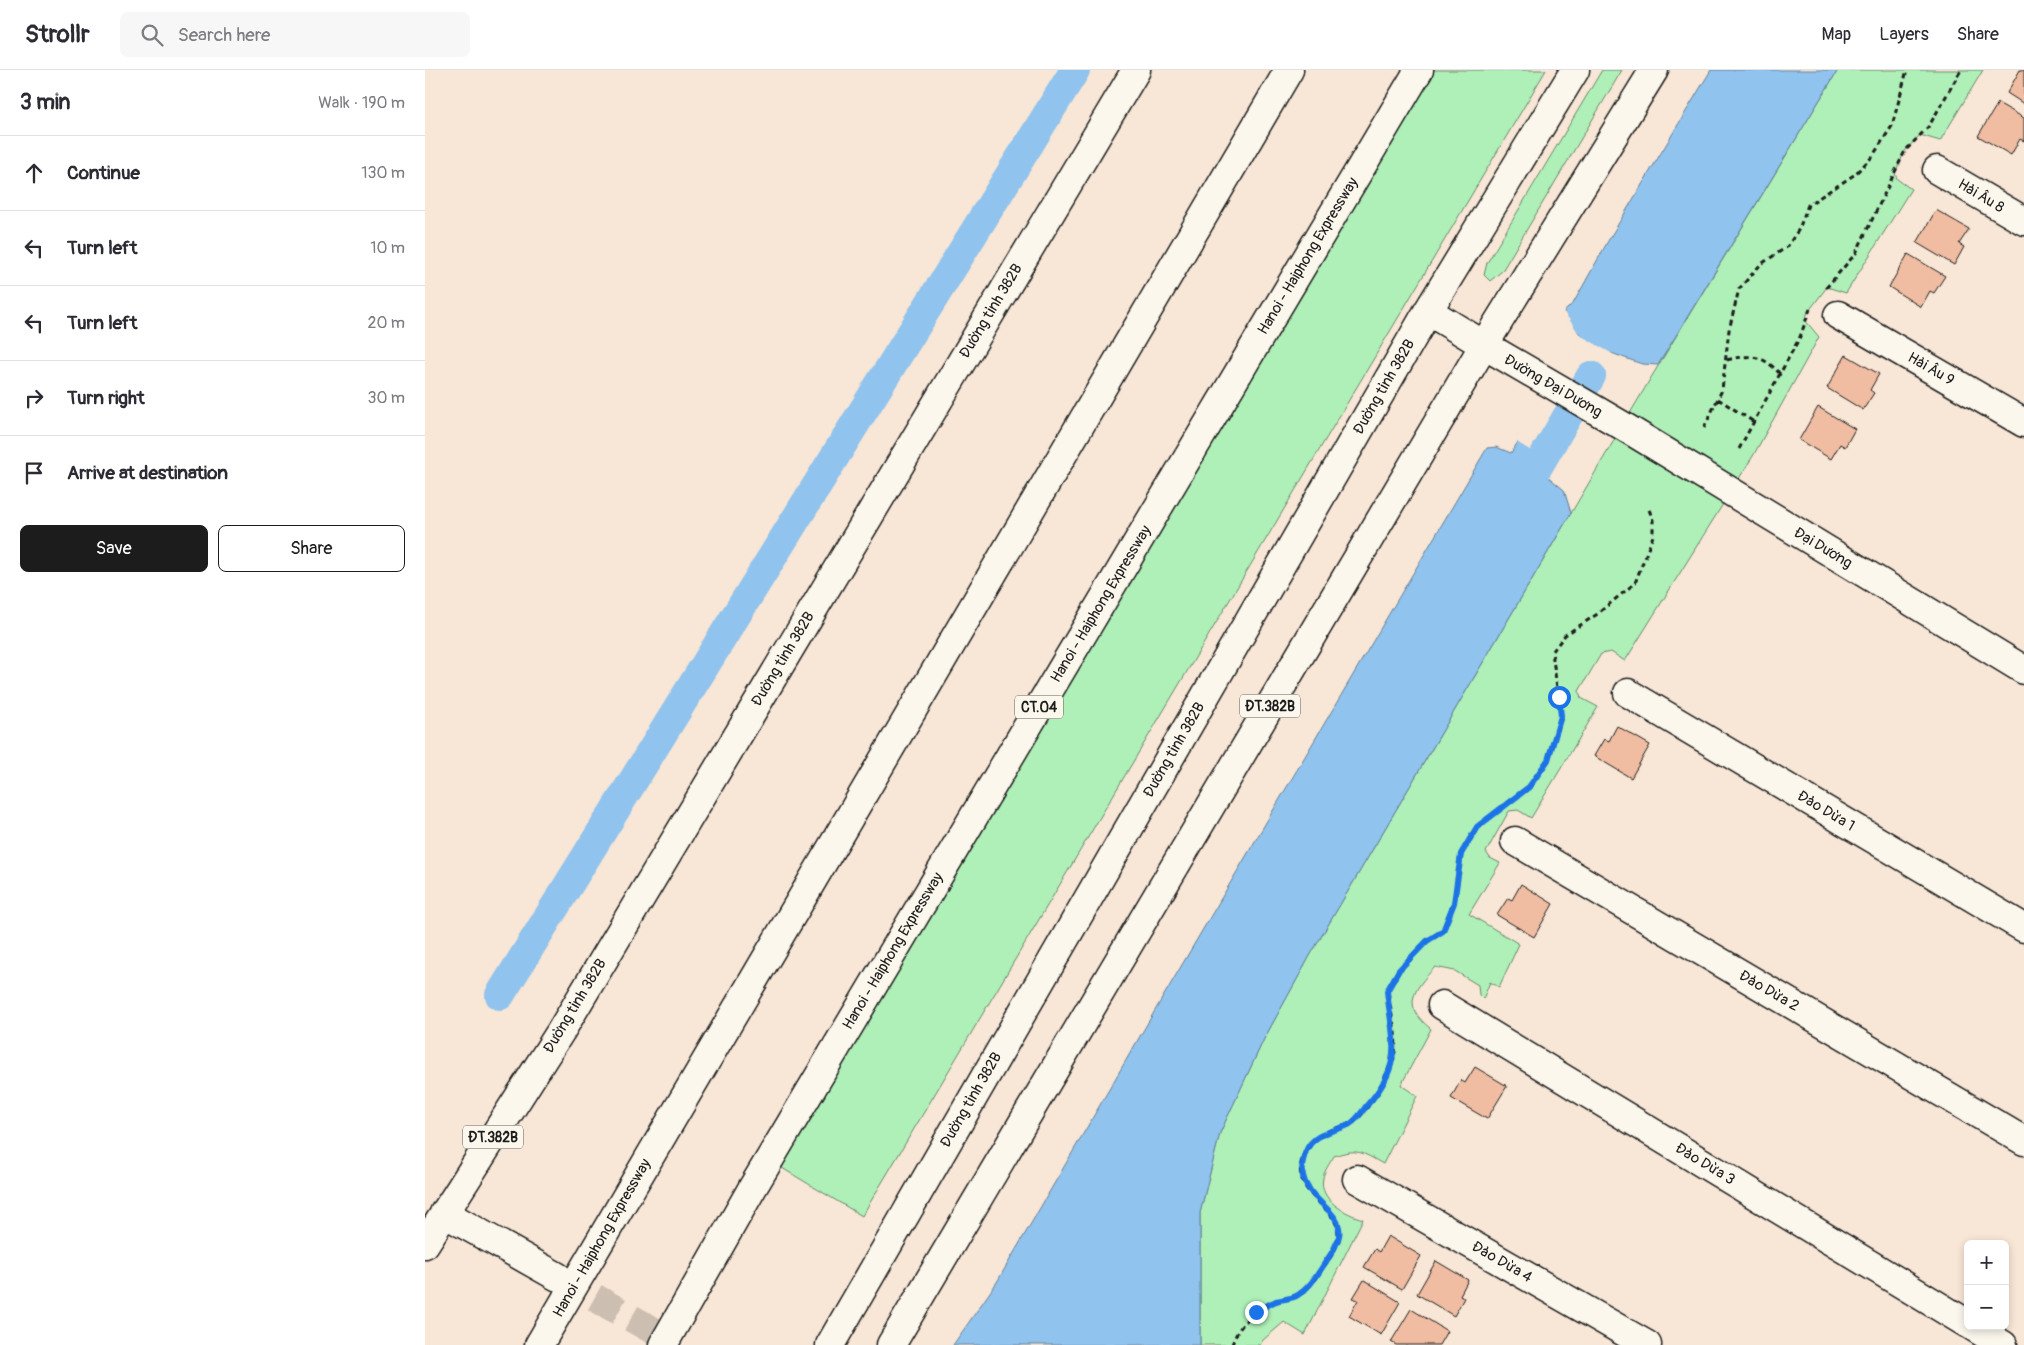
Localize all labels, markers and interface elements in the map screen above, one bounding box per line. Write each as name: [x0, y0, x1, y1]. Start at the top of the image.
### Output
search box: [120, 12, 470, 57]
text: Strollr: [25, 20, 90, 49]
icon: search: [138, 21, 166, 49]
text: Search here: [178, 23, 270, 47]
text: Map: [1822, 23, 1851, 46]
text: Layers: [1879, 23, 1929, 46]
text: Share: [1957, 23, 1999, 46]
text: 3 min: [20, 89, 70, 116]
text: Walk · 190 m: [318, 93, 405, 113]
icon: ahead: [20, 159, 48, 187]
text: Continue: [67, 161, 140, 185]
text: 130 m: [361, 163, 405, 183]
street label: Hanoi - Haiphong Expressway: [1254, 174, 1363, 338]
street label: Hải Âu 8: [1954, 175, 2008, 217]
icon: left: [20, 234, 48, 262]
text: Turn left: [67, 236, 137, 260]
text: 10 m: [370, 238, 405, 258]
street label: Đường tỉnh 382B: [955, 260, 1027, 362]
icon: left: [20, 309, 48, 337]
text: Turn left: [67, 311, 137, 335]
text: 20 m: [367, 313, 405, 333]
street label: Đường tỉnh 382B: [1349, 336, 1419, 438]
street label: Hải Âu 9: [1904, 348, 1958, 390]
street label: Đường Đại Dương: [1500, 350, 1606, 422]
icon: right: [20, 384, 48, 412]
text: Turn right: [67, 386, 145, 410]
text: 30 m: [367, 388, 405, 408]
icon: arrive: [20, 459, 48, 487]
text: Arrive at destination: [67, 461, 228, 485]
street label: Hanoi - Haiphong Expressway: [1047, 522, 1156, 686]
street label: Đại Dương: [1790, 523, 1856, 573]
button: Save: [20, 525, 208, 572]
button: Share: [218, 525, 405, 572]
street label: Đường tỉnh 382B: [747, 608, 819, 710]
route start: [1548, 686, 1571, 709]
road number: ĐT.382B: [1240, 694, 1300, 718]
road number: CT.04: [1015, 696, 1063, 719]
street label: Đường tỉnh 382B: [1139, 699, 1209, 801]
street label: Đảo Dừa 1: [1794, 786, 1858, 836]
street label: Hanoi - Haiphong Expressway: [839, 869, 948, 1033]
street label: Đường tỉnh 382B: [539, 955, 611, 1057]
street label: Đảo Dừa 2: [1736, 966, 1802, 1016]
street label: Đường tỉnh 382B: [936, 1049, 1006, 1151]
road number: ĐT.382B: [463, 1126, 523, 1148]
street label: Đảo Dừa 3: [1672, 1139, 1738, 1189]
street label: Hanoi - Haiphong Expressway: [549, 1155, 655, 1321]
street label: Đảo Dừa 4: [1468, 1237, 1536, 1287]
map controls: [1964, 1240, 2009, 1330]
button: +: [1964, 1240, 2009, 1285]
button: −: [1964, 1285, 2009, 1330]
route end: [1245, 1301, 1268, 1324]

